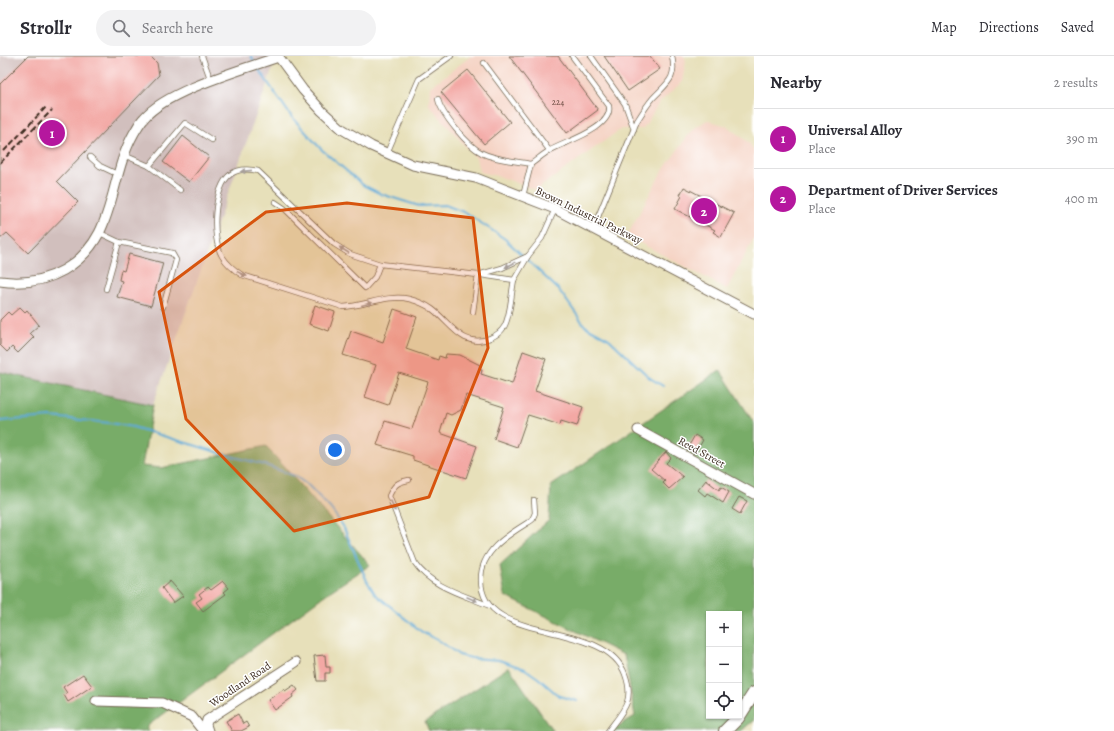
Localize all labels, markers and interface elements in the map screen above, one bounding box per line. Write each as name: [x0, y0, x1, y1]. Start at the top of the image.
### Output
search box: [96, 10, 376, 46]
text: Strollr: [20, 15, 72, 41]
icon: search: [110, 17, 132, 39]
text: Search here: [142, 18, 213, 38]
text: Map: [931, 18, 957, 37]
text: Directions: [979, 18, 1039, 37]
text: Saved: [1061, 18, 1094, 37]
text: Nearby: [770, 71, 821, 94]
text: 2 results: [1054, 74, 1098, 91]
house number: 224: [552, 96, 564, 108]
pin: 1: [39, 118, 65, 148]
text: Universal Alloy: [808, 120, 902, 140]
text: 1: [781, 130, 785, 147]
text: 390 m: [1066, 130, 1098, 147]
text: Place: [808, 140, 836, 157]
one-way arrow: [239, 167, 252, 174]
text: Department of Driver Services: [808, 180, 998, 200]
street label: Brown Industrial Parkway: [533, 183, 645, 248]
text: 2: [780, 190, 786, 207]
text: 400 m: [1065, 190, 1098, 207]
pin: 2: [691, 196, 717, 226]
text: Place: [808, 200, 836, 217]
one-way arrow: [339, 246, 349, 254]
one-way arrow: [504, 261, 516, 268]
one-way arrow: [237, 271, 248, 277]
one-way arrow: [360, 301, 373, 307]
street label: Reed Street: [676, 433, 728, 472]
your location: [325, 440, 345, 460]
one-way arrow: [390, 500, 396, 512]
one-way arrow: [466, 595, 478, 602]
map controls: [706, 611, 742, 719]
button: +: [706, 611, 742, 647]
button: −: [706, 647, 742, 683]
street label: Woodland Road: [206, 658, 274, 711]
button: locate: [706, 683, 742, 719]

